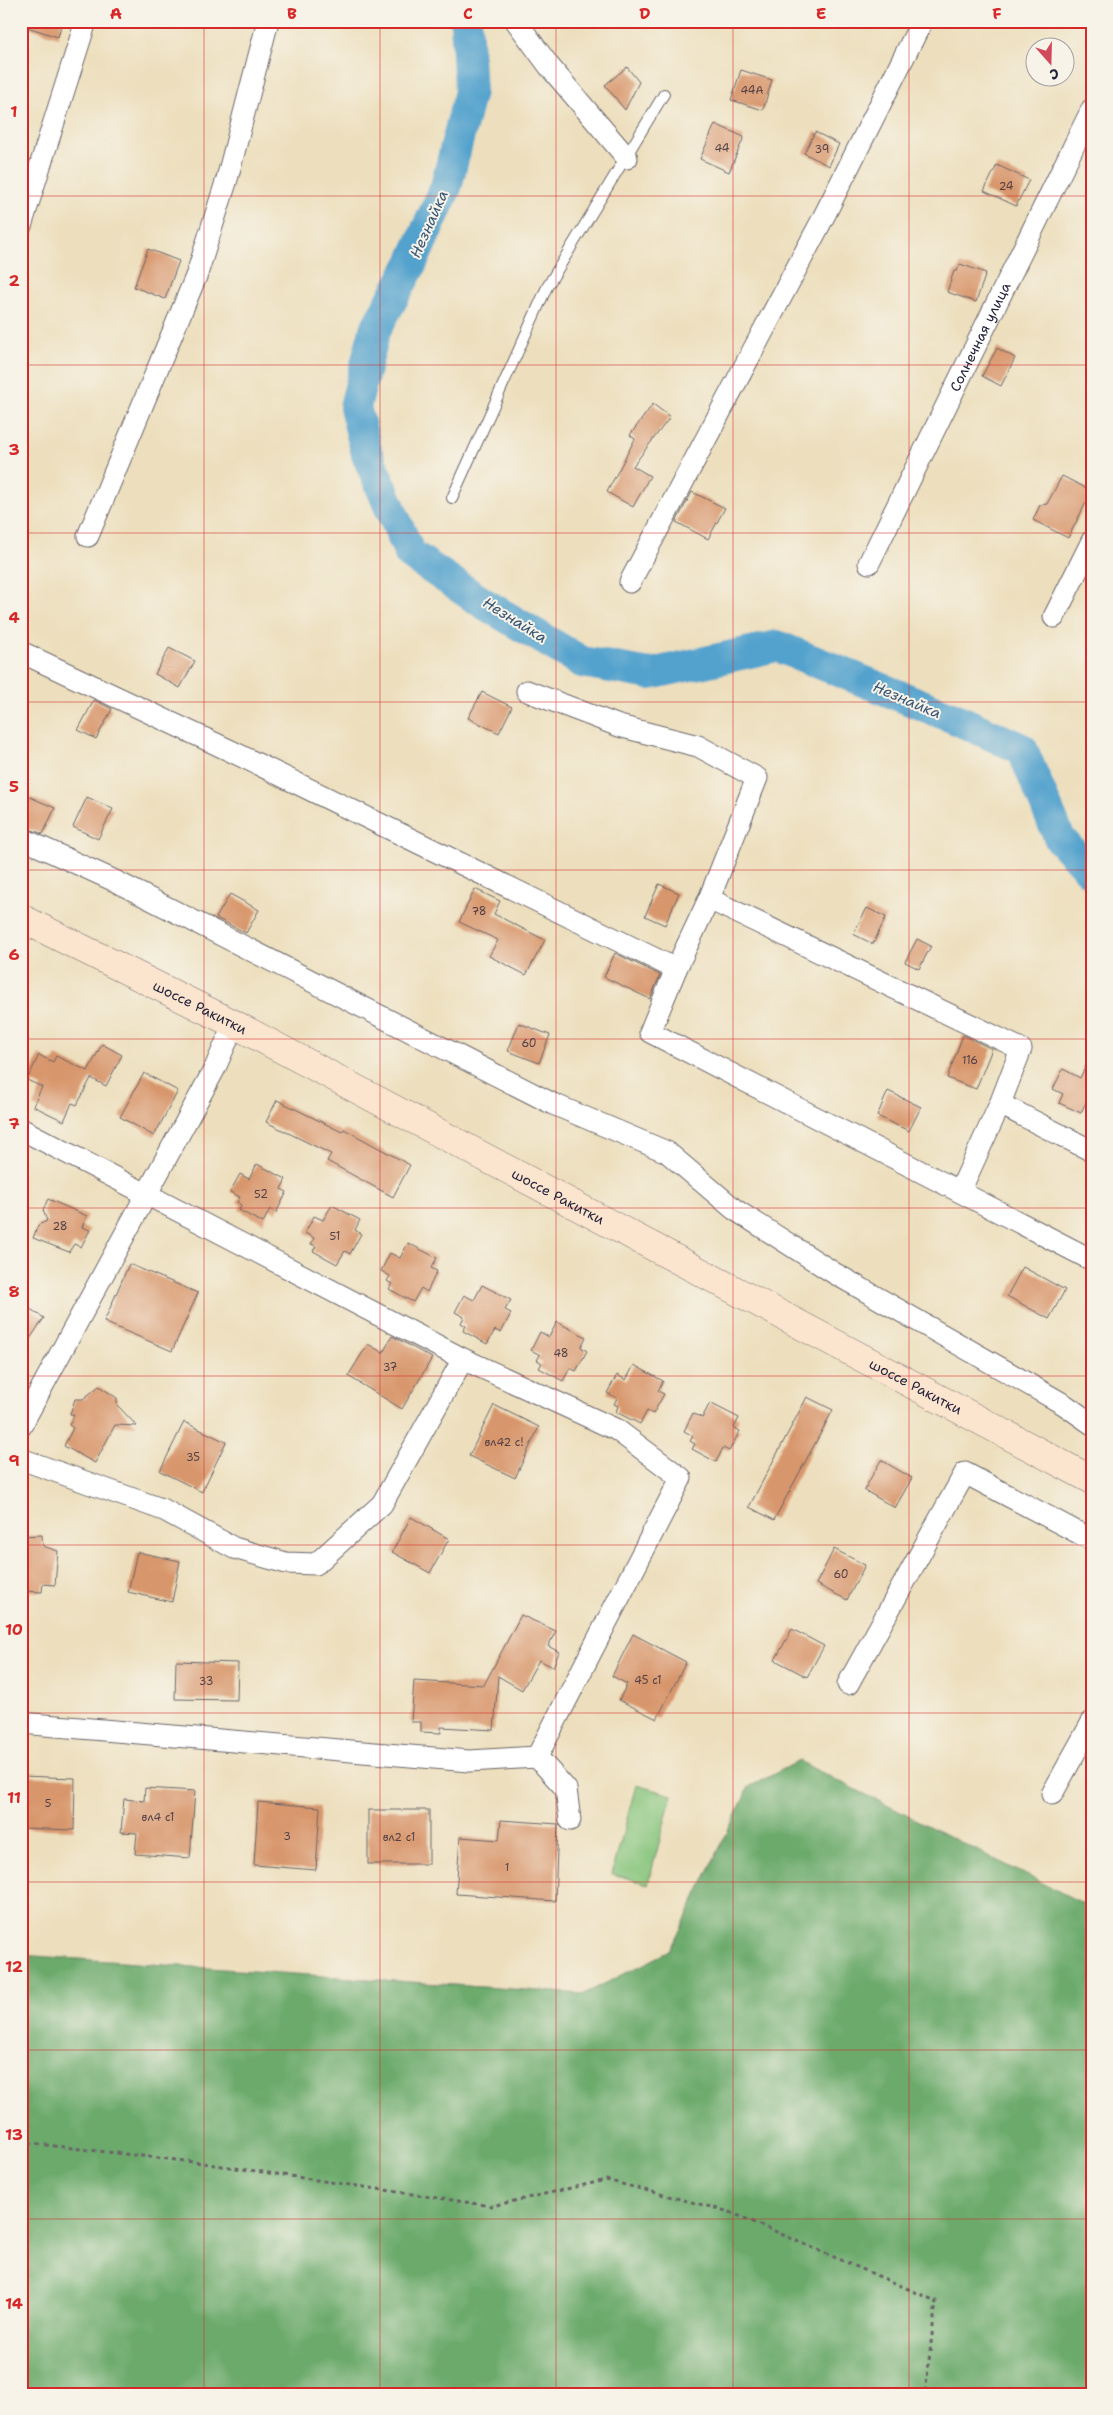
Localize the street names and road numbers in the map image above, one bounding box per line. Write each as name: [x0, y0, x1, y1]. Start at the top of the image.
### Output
street label: Солнечная улица: [946, 279, 1015, 394]
street label: шоссе Ракитки: [150, 976, 250, 1038]
street label: шоссе Ракитки: [509, 1164, 608, 1228]
street label: шоссе Ракитки: [866, 1354, 965, 1418]

